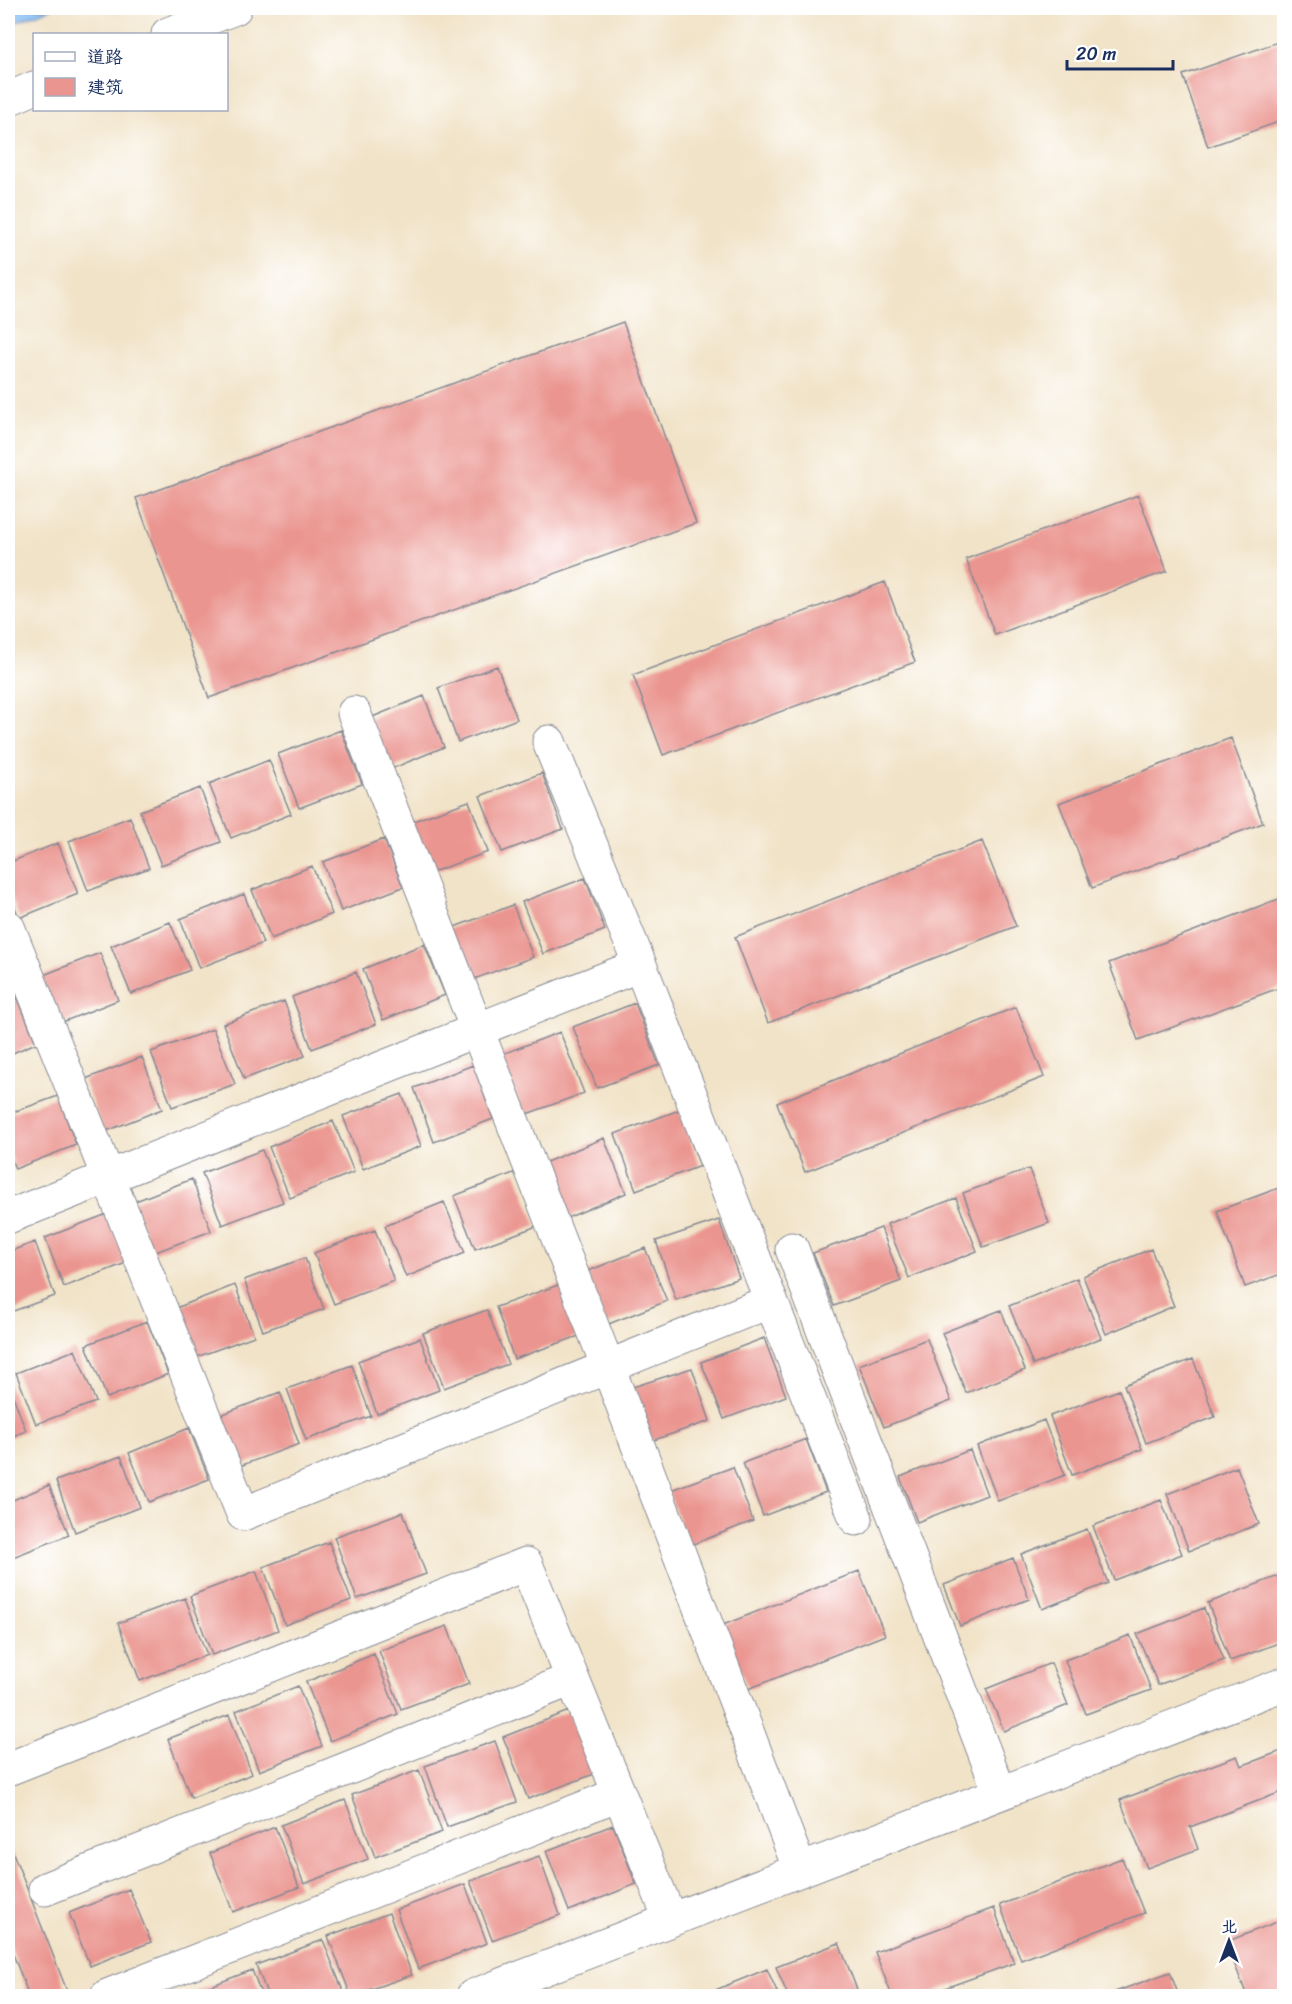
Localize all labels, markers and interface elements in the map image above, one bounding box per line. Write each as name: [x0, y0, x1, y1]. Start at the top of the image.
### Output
legend: [33, 33, 228, 111]
scale bar: [1067, 33, 1174, 71]
text: 20 m: [1076, 38, 1116, 70]
text: 道路: [87, 41, 123, 73]
text: 建筑: [87, 71, 123, 103]
north arrow: [1199, 1911, 1259, 1971]
text: 北: [1221, 1912, 1237, 1941]

